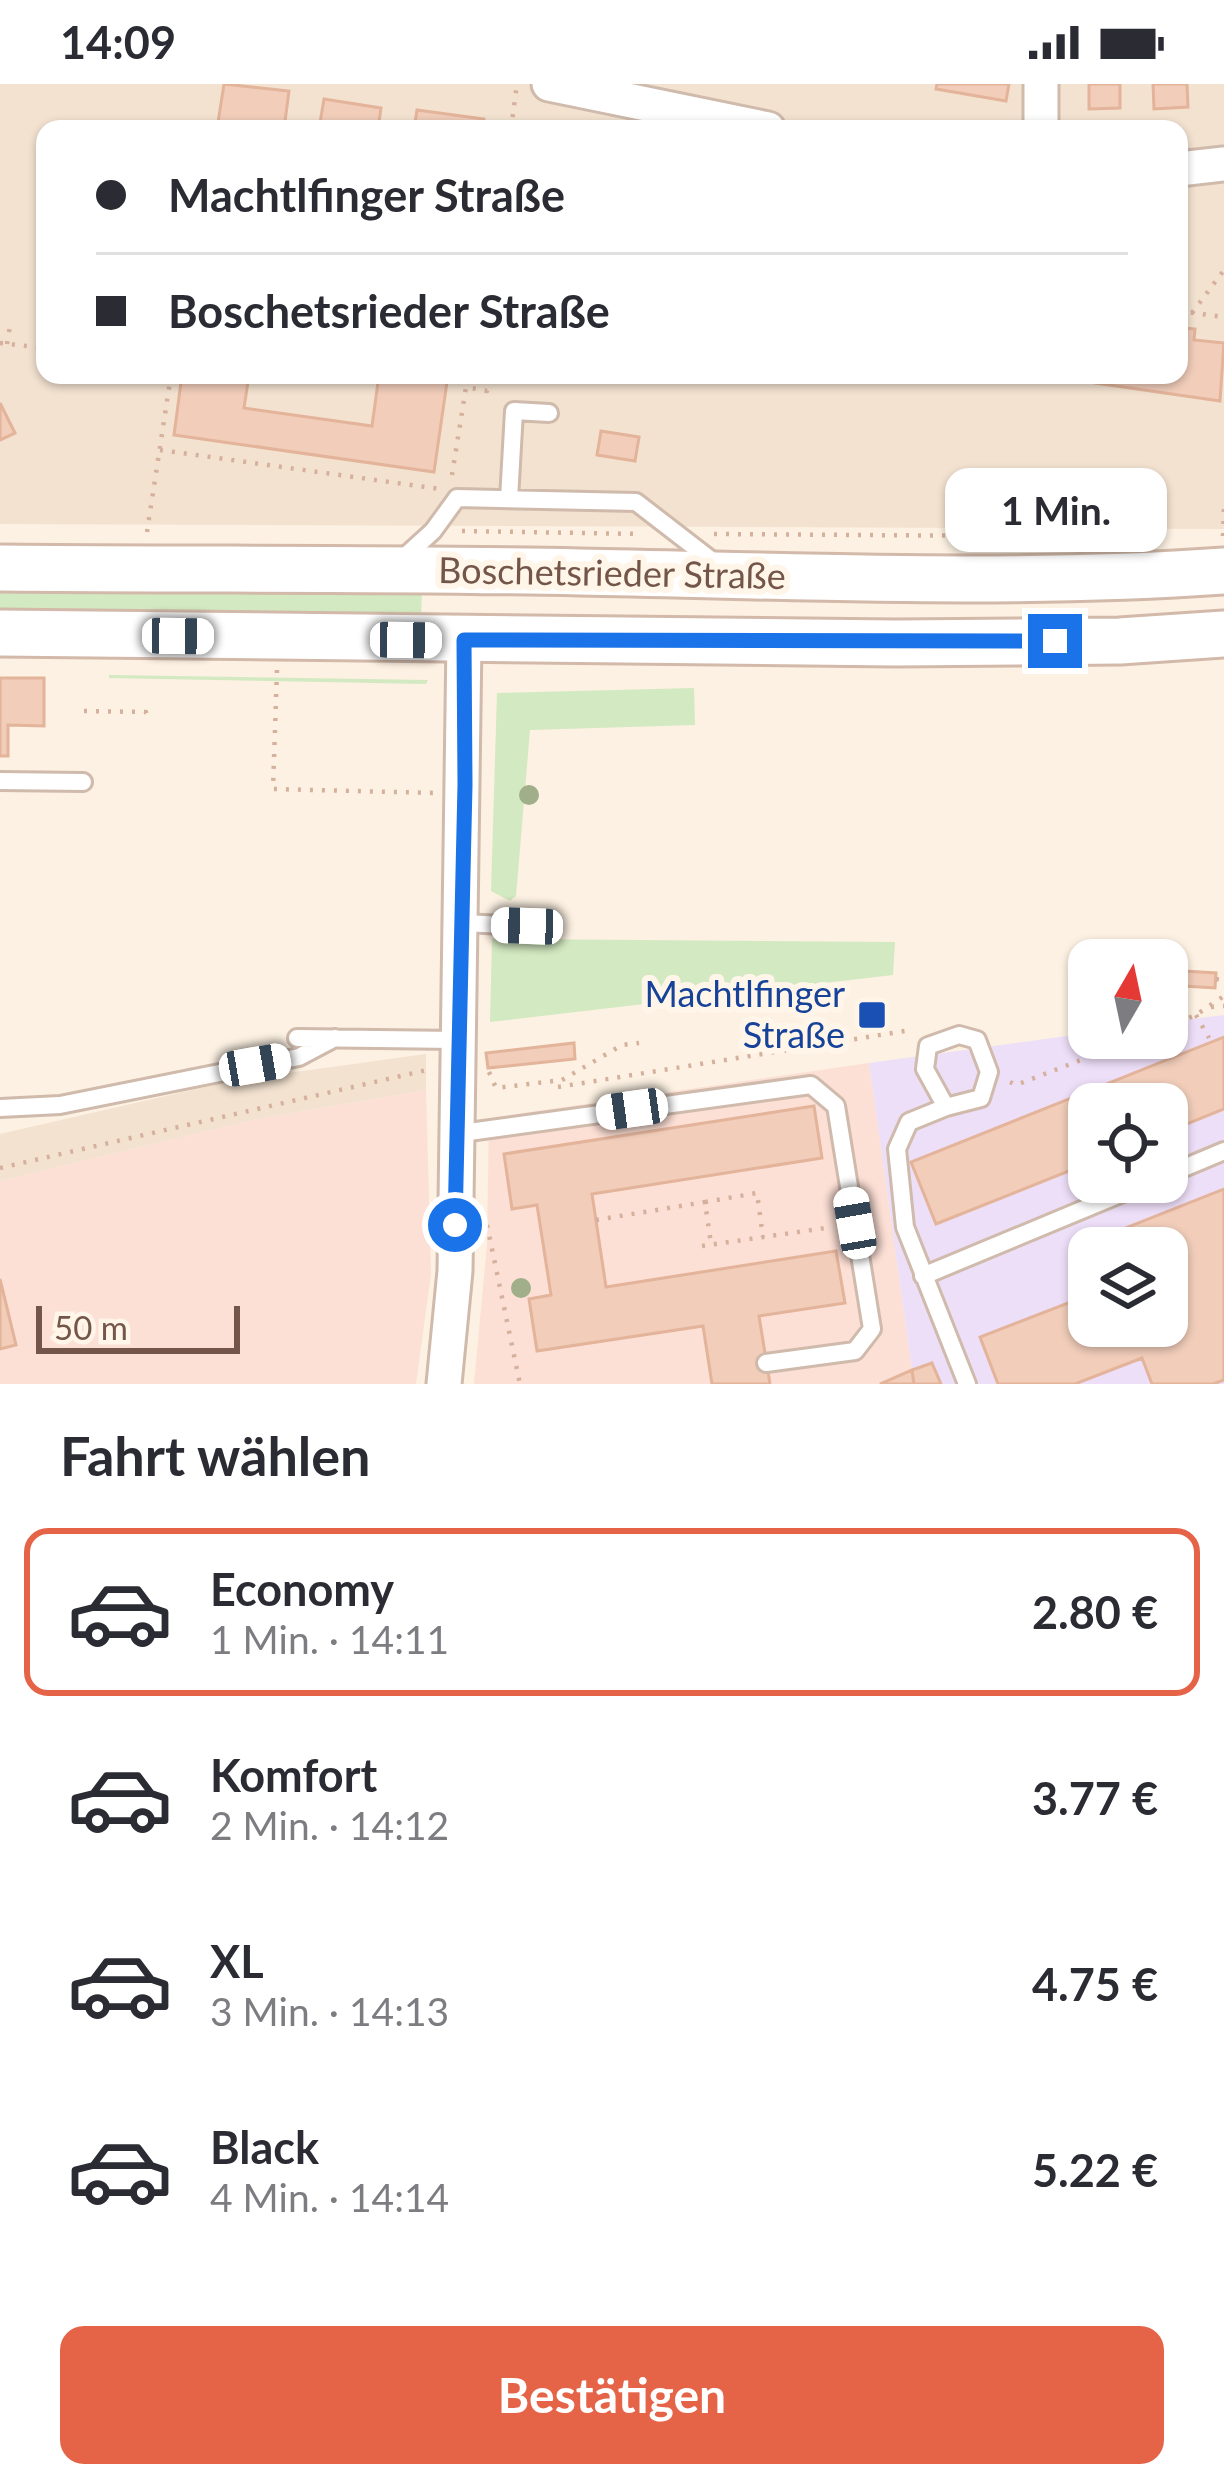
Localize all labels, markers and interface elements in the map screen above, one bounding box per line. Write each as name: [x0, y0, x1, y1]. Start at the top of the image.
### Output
text: 14:09: [60, 15, 176, 69]
text: Machtlfinger Straße: [168, 168, 565, 222]
text: Boschetsrieder Straße: [168, 284, 610, 338]
callout: 1 Min.: [944, 467, 1166, 551]
text: 1 Min.: [1001, 487, 1111, 533]
street label: Boschetsrieder Straße: [438, 547, 786, 597]
route end: [1028, 614, 1082, 668]
car: [142, 617, 214, 655]
car: [370, 621, 442, 659]
car: [490, 907, 564, 945]
north arrow: [1068, 939, 1188, 1059]
map controls: [1068, 939, 1188, 1347]
place label: Machtlfinger Straße: [645, 971, 845, 1056]
marker: Machtlfinger Straße: [856, 999, 888, 1031]
car: [216, 1041, 294, 1089]
button: locate: [1068, 1083, 1188, 1203]
car: [594, 1086, 670, 1132]
car: [831, 1184, 879, 1262]
route start: [428, 1198, 482, 1252]
button: layers: [1068, 1227, 1188, 1347]
scale bar: [36, 1300, 240, 1353]
text: 50 m: [54, 1307, 128, 1347]
text: Fahrt wählen: [60, 1423, 371, 1488]
icon: car: [66, 1558, 174, 1666]
text: Economy: [210, 1562, 394, 1616]
text: 2.80 €: [1032, 1585, 1158, 1639]
text: 1 Min. · 14:11: [210, 1616, 449, 1662]
icon: car: [66, 1744, 174, 1852]
text: Komfort: [210, 1748, 377, 1802]
text: 3.77 €: [1032, 1771, 1158, 1825]
text: 2 Min. · 14:12: [210, 1802, 449, 1848]
icon: car: [66, 1930, 174, 2038]
text: XL: [210, 1934, 264, 1988]
text: 4.75 €: [1032, 1957, 1158, 2011]
text: 3 Min. · 14:13: [210, 1988, 449, 2034]
icon: car: [66, 2116, 174, 2224]
text: Black: [210, 2120, 319, 2174]
text: 5.22 €: [1032, 2143, 1158, 2197]
text: 4 Min. · 14:14: [210, 2174, 449, 2220]
button: Bestätigen: [60, 2326, 1164, 2464]

